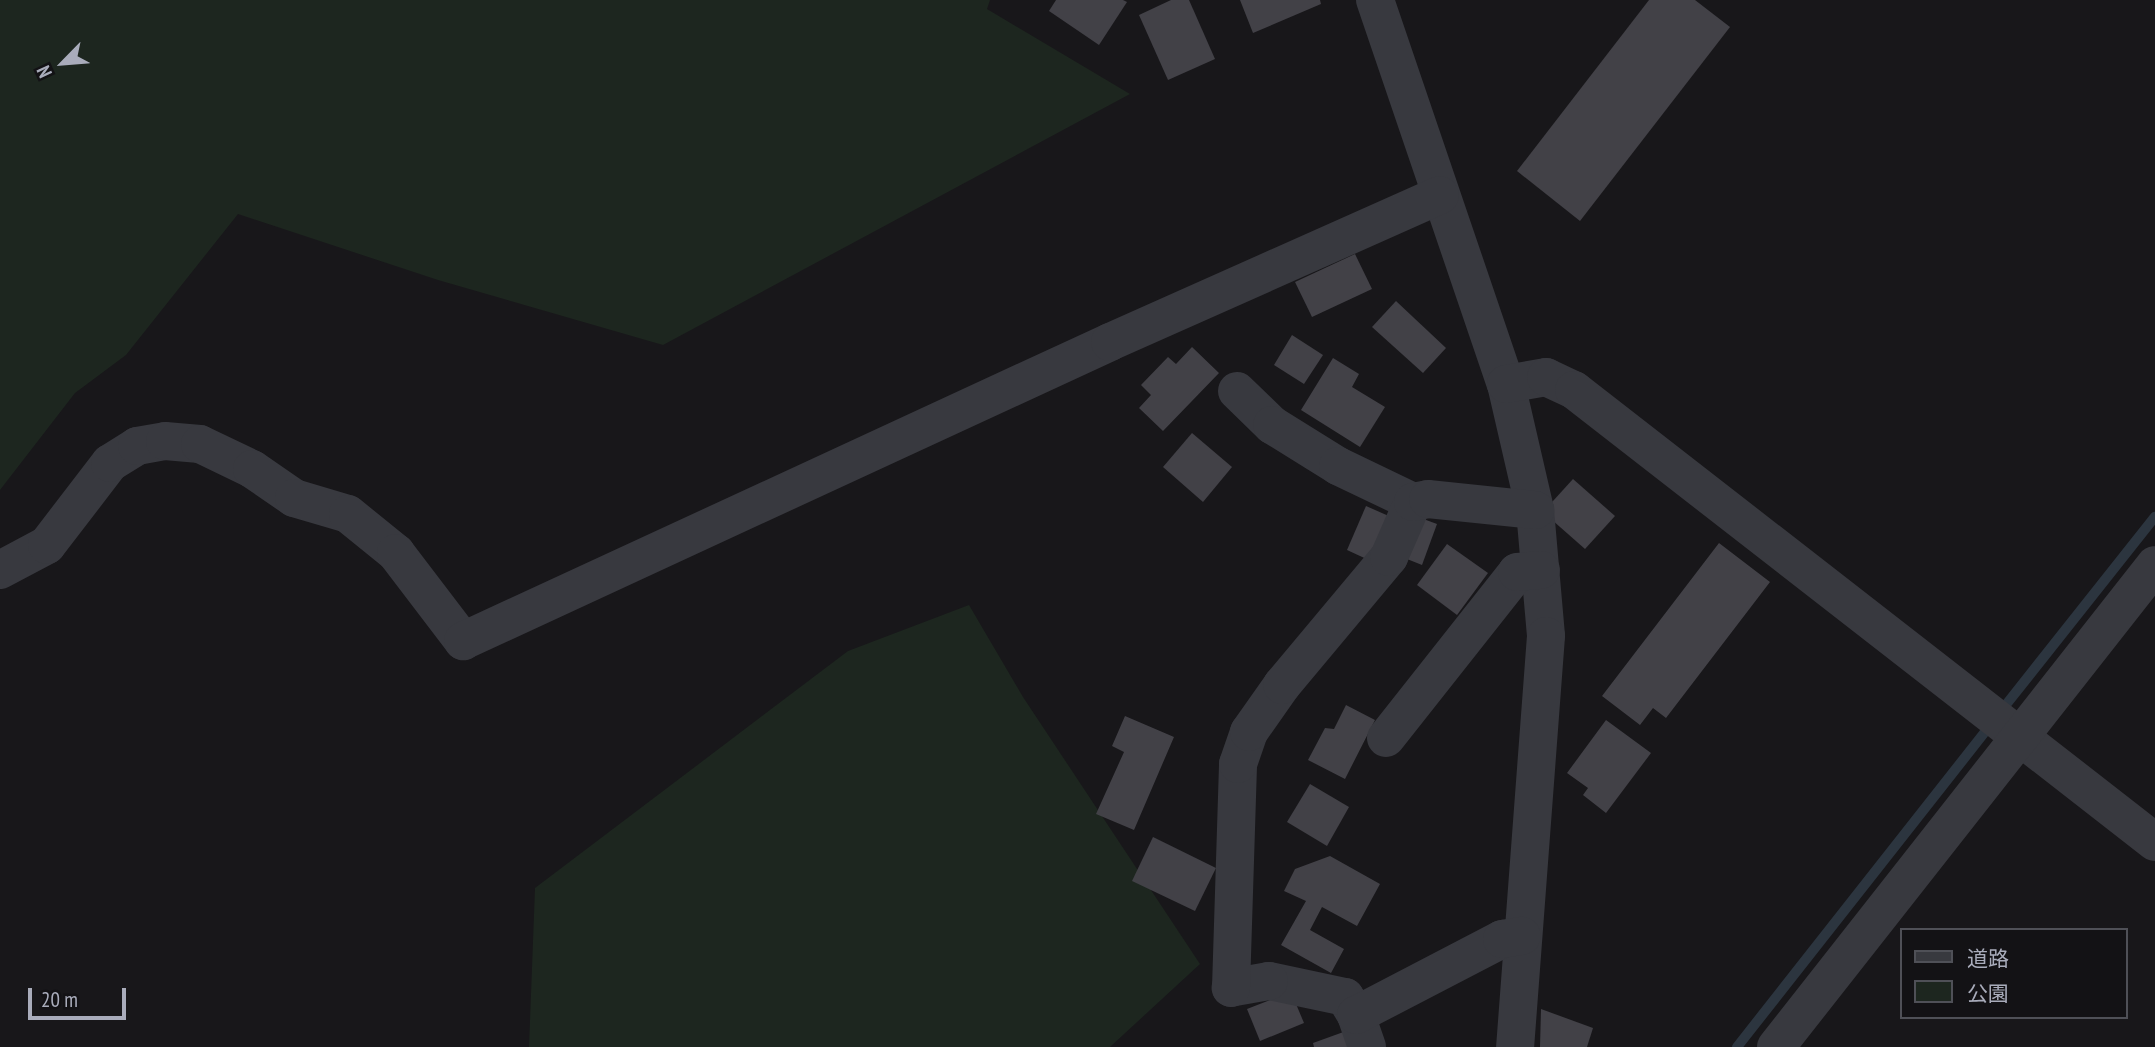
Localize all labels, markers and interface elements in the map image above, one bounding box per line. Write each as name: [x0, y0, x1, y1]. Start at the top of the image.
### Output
north arrow: [28, 28, 98, 98]
text: N: [31, 62, 57, 82]
legend: [1899, 928, 2127, 1019]
text: 道路: [1967, 945, 2009, 972]
scale bar: [32, 974, 130, 1018]
text: 公園: [1967, 980, 2009, 1007]
text: 20 m: [41, 986, 78, 1013]

